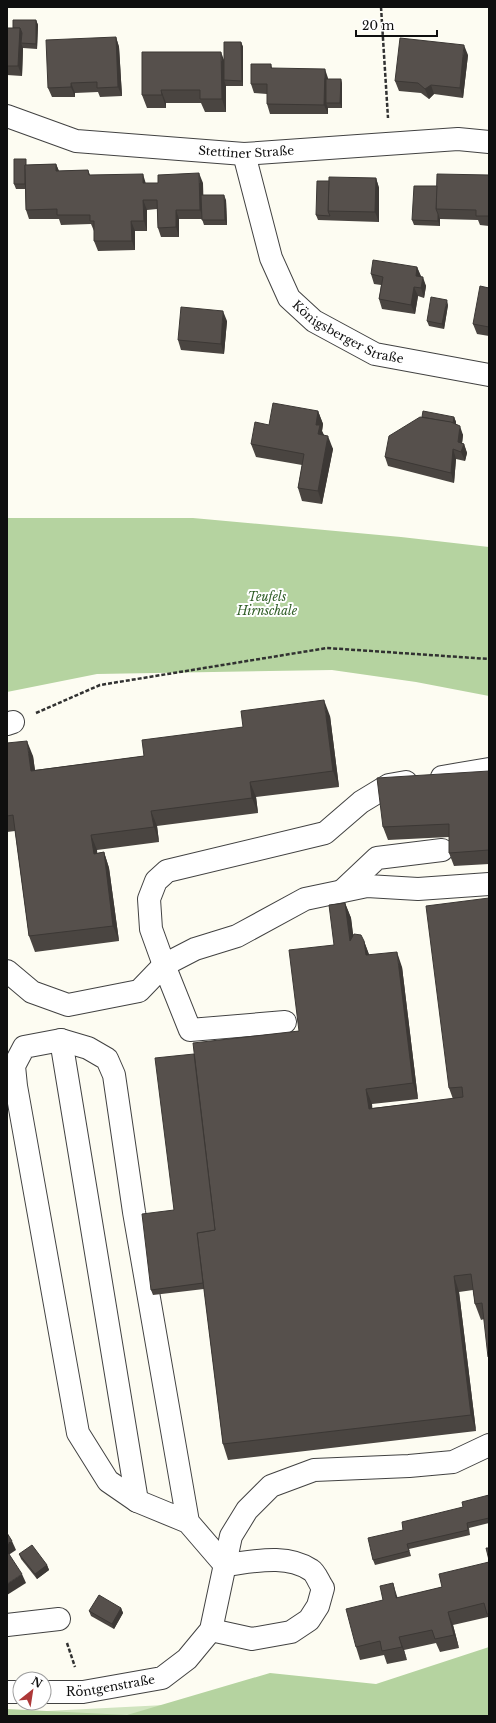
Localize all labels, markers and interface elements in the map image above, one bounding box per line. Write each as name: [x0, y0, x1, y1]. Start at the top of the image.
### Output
scale bar: [356, 12, 437, 38]
text: 20 m: [362, 18, 394, 33]
street label: Stettiner Straße: [198, 142, 295, 161]
street label: Königsberger Straße: [290, 297, 405, 366]
park label: Teufels Hirnschale: [236, 589, 298, 618]
north arrow: [12, 1671, 52, 1711]
street label: Röntgenstraße: [66, 1671, 156, 1699]
text: N: [29, 1674, 46, 1691]

